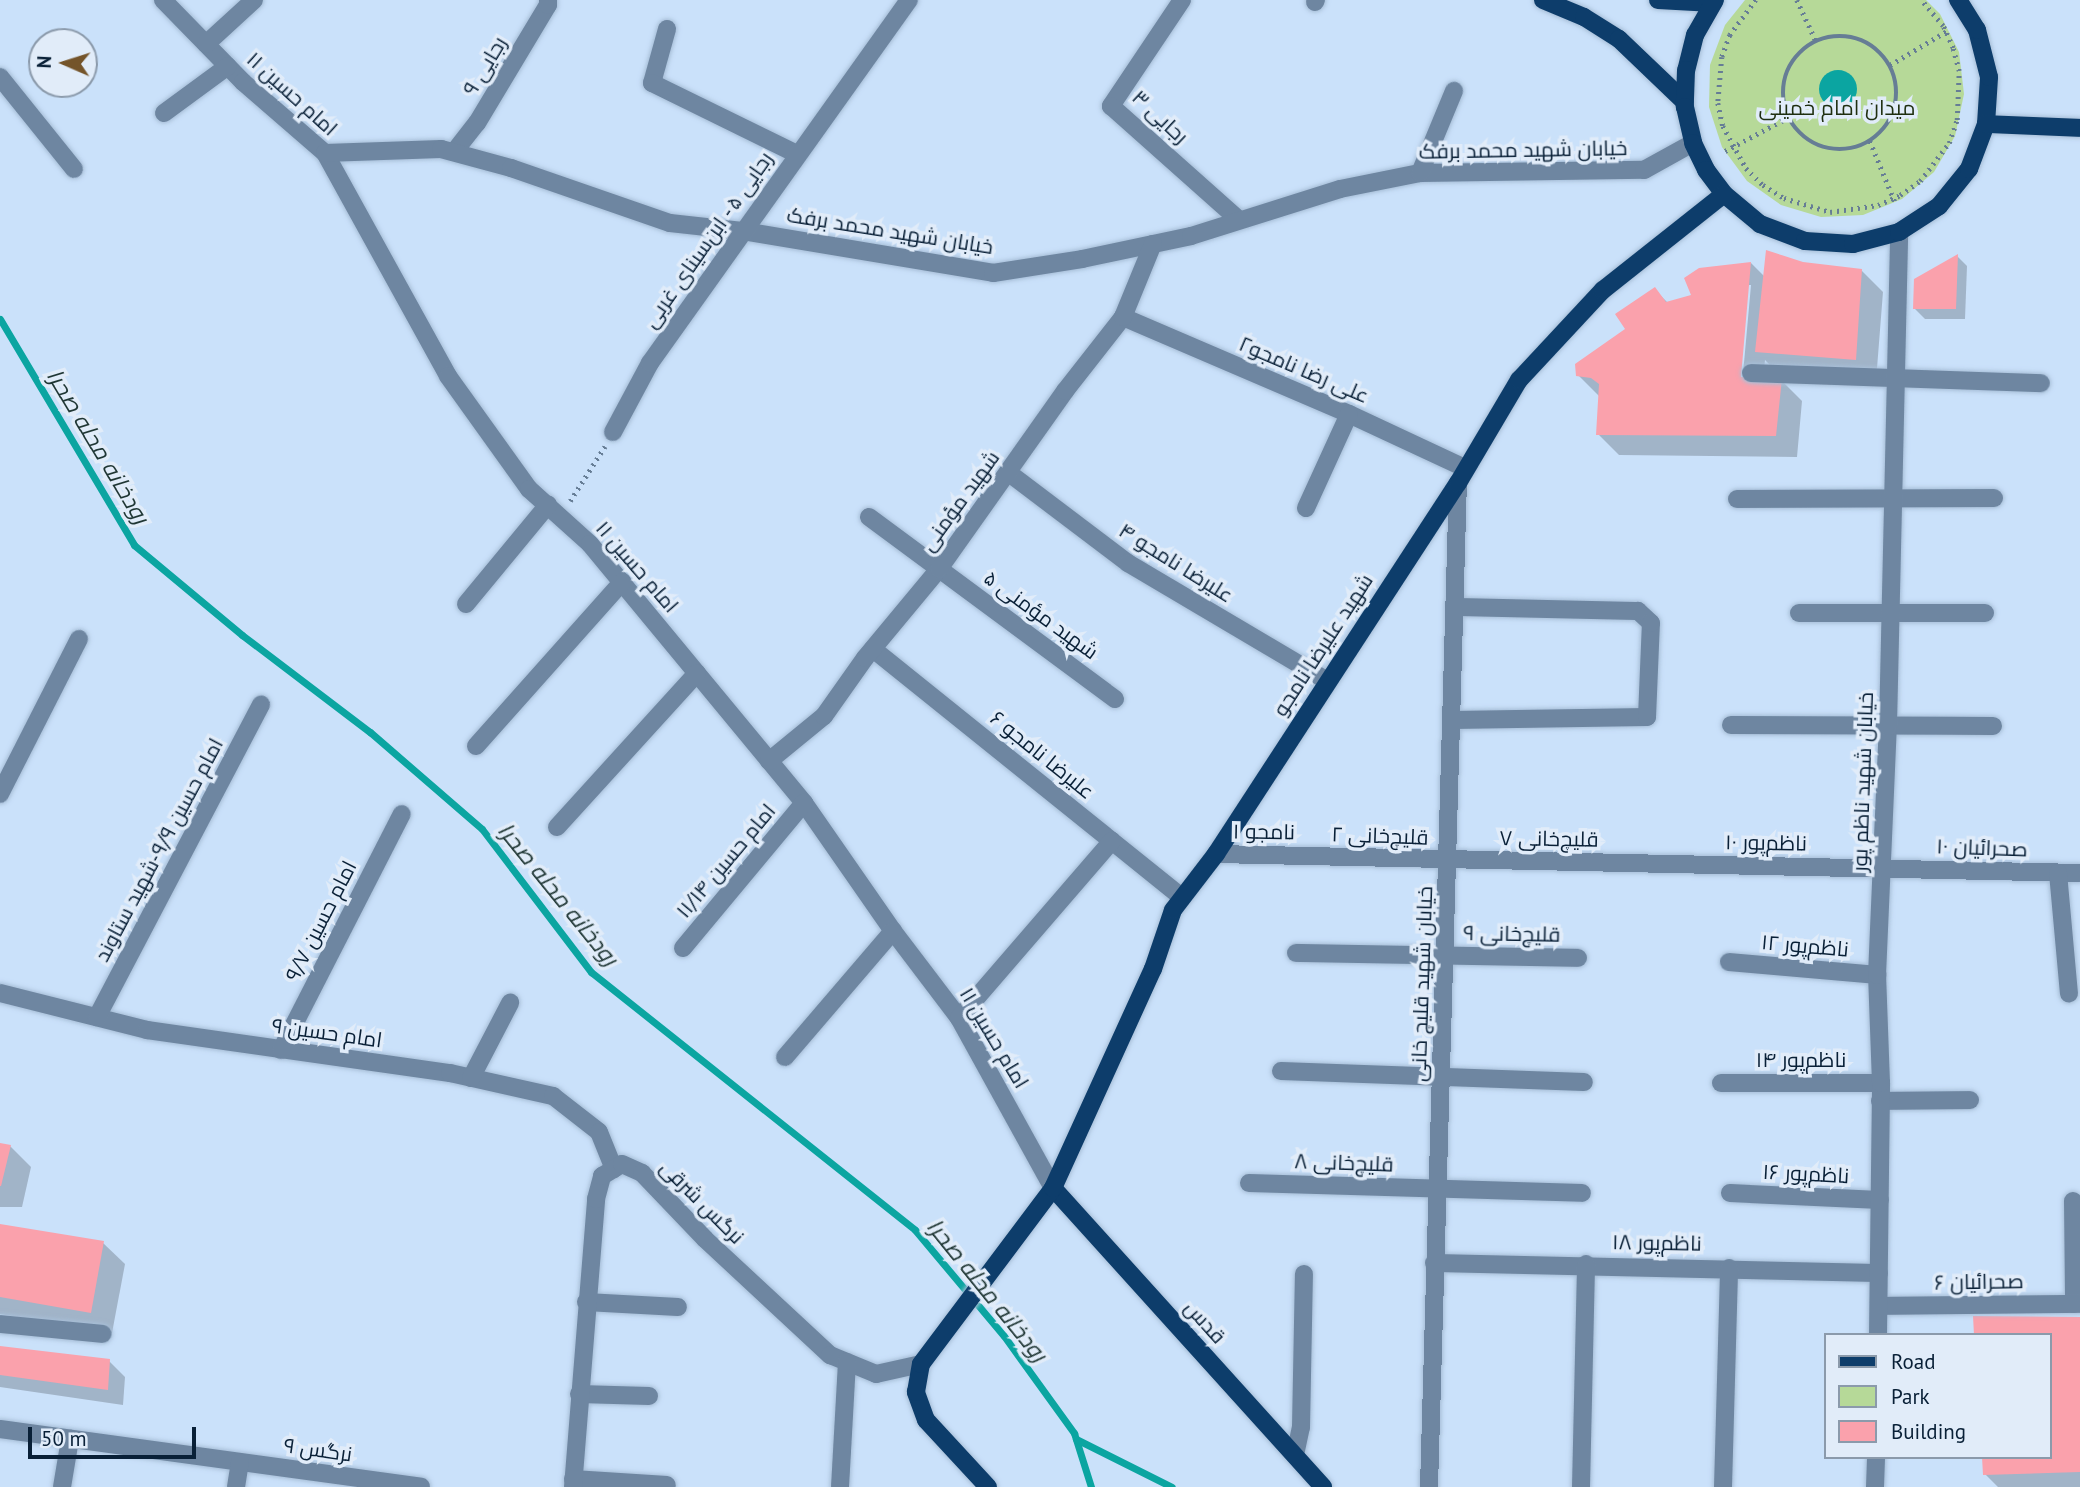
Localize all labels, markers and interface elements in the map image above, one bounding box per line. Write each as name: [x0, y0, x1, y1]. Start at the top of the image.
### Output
north arrow: [28, 28, 98, 98]
street label: رجایی ۹: [458, 32, 512, 100]
street label: امام حسین ۱۱: [241, 47, 343, 141]
text: N: [32, 55, 56, 69]
street label: رجایی ۳: [1127, 85, 1193, 149]
park label: میدان امام خمینی: [1759, 95, 1915, 121]
street label: خیابان شهید محمد برفک: [1418, 136, 1628, 164]
street label: رجایی ۵ - ابن‌سینای غربی: [637, 146, 779, 334]
street label: خیابان شهید محمد برفک: [785, 202, 995, 260]
street label: علی رضا نامجو۲: [1235, 331, 1373, 409]
water label: رودخانه محله صحرا: [41, 364, 155, 528]
street label: شهید مؤمنی: [915, 446, 1005, 556]
street label: امام حسین ۱۱: [590, 516, 684, 618]
street label: علیرضا نامجو ۴: [1114, 518, 1238, 608]
street label: شهید مؤمنی ۵: [979, 565, 1103, 665]
street label: شهید علیرضا نامجو: [1268, 569, 1378, 721]
street label: خیابان شهید ناظم پور: [1847, 692, 1879, 872]
street label: علیرضا نامجو ۶: [985, 706, 1099, 804]
street label: امام حسین ۹/۹-شهید ستاوند: [89, 734, 229, 966]
street label: امام حسین ۱۱/۱۴: [671, 799, 781, 923]
water label: رودخانه محله صحرا: [492, 817, 624, 971]
street label: نامجو ۱: [1233, 819, 1295, 845]
street label: قلیچ‌خانی ۲: [1331, 822, 1429, 850]
street label: قلیچ‌خانی ۷: [1499, 826, 1599, 852]
street label: ناظم‌پور ۱۰: [1725, 830, 1807, 856]
street label: صحرائیان ۱۰: [1936, 834, 2028, 862]
street label: امام حسین ۹/۷: [280, 857, 362, 985]
street label: خیابان شهید قلیچ خانی: [1406, 886, 1438, 1082]
street label: قلیچ‌خانی ۹: [1463, 921, 1561, 947]
street label: ناظم‌پور ۱۲: [1760, 930, 1850, 962]
street label: امام حسین ۱۱: [954, 983, 1034, 1093]
street label: امام حسین ۹: [270, 1013, 384, 1053]
street label: ناظم‌پور ۱۴: [1756, 1047, 1846, 1073]
street label: قلیچ‌خانی ۸: [1294, 1149, 1394, 1177]
street label: نرگس شرقی: [655, 1155, 749, 1249]
street label: ناظم‌پور ۱۶: [1762, 1159, 1850, 1189]
water label: رودخانه محله صحرا: [921, 1213, 1053, 1367]
street label: ناظم‌پور ۱۸: [1612, 1230, 1702, 1256]
street label: صحرائیان ۶: [1934, 1269, 2024, 1295]
street label: قدس: [1179, 1295, 1231, 1349]
legend: [1825, 1333, 2052, 1459]
text: Road: [1891, 1348, 1935, 1375]
text: Park: [1891, 1383, 1930, 1410]
scale bar: [32, 1414, 200, 1458]
text: Building: [1891, 1418, 1966, 1445]
text: 50 m: [41, 1425, 87, 1452]
street label: نرگس ۹: [282, 1433, 354, 1467]

